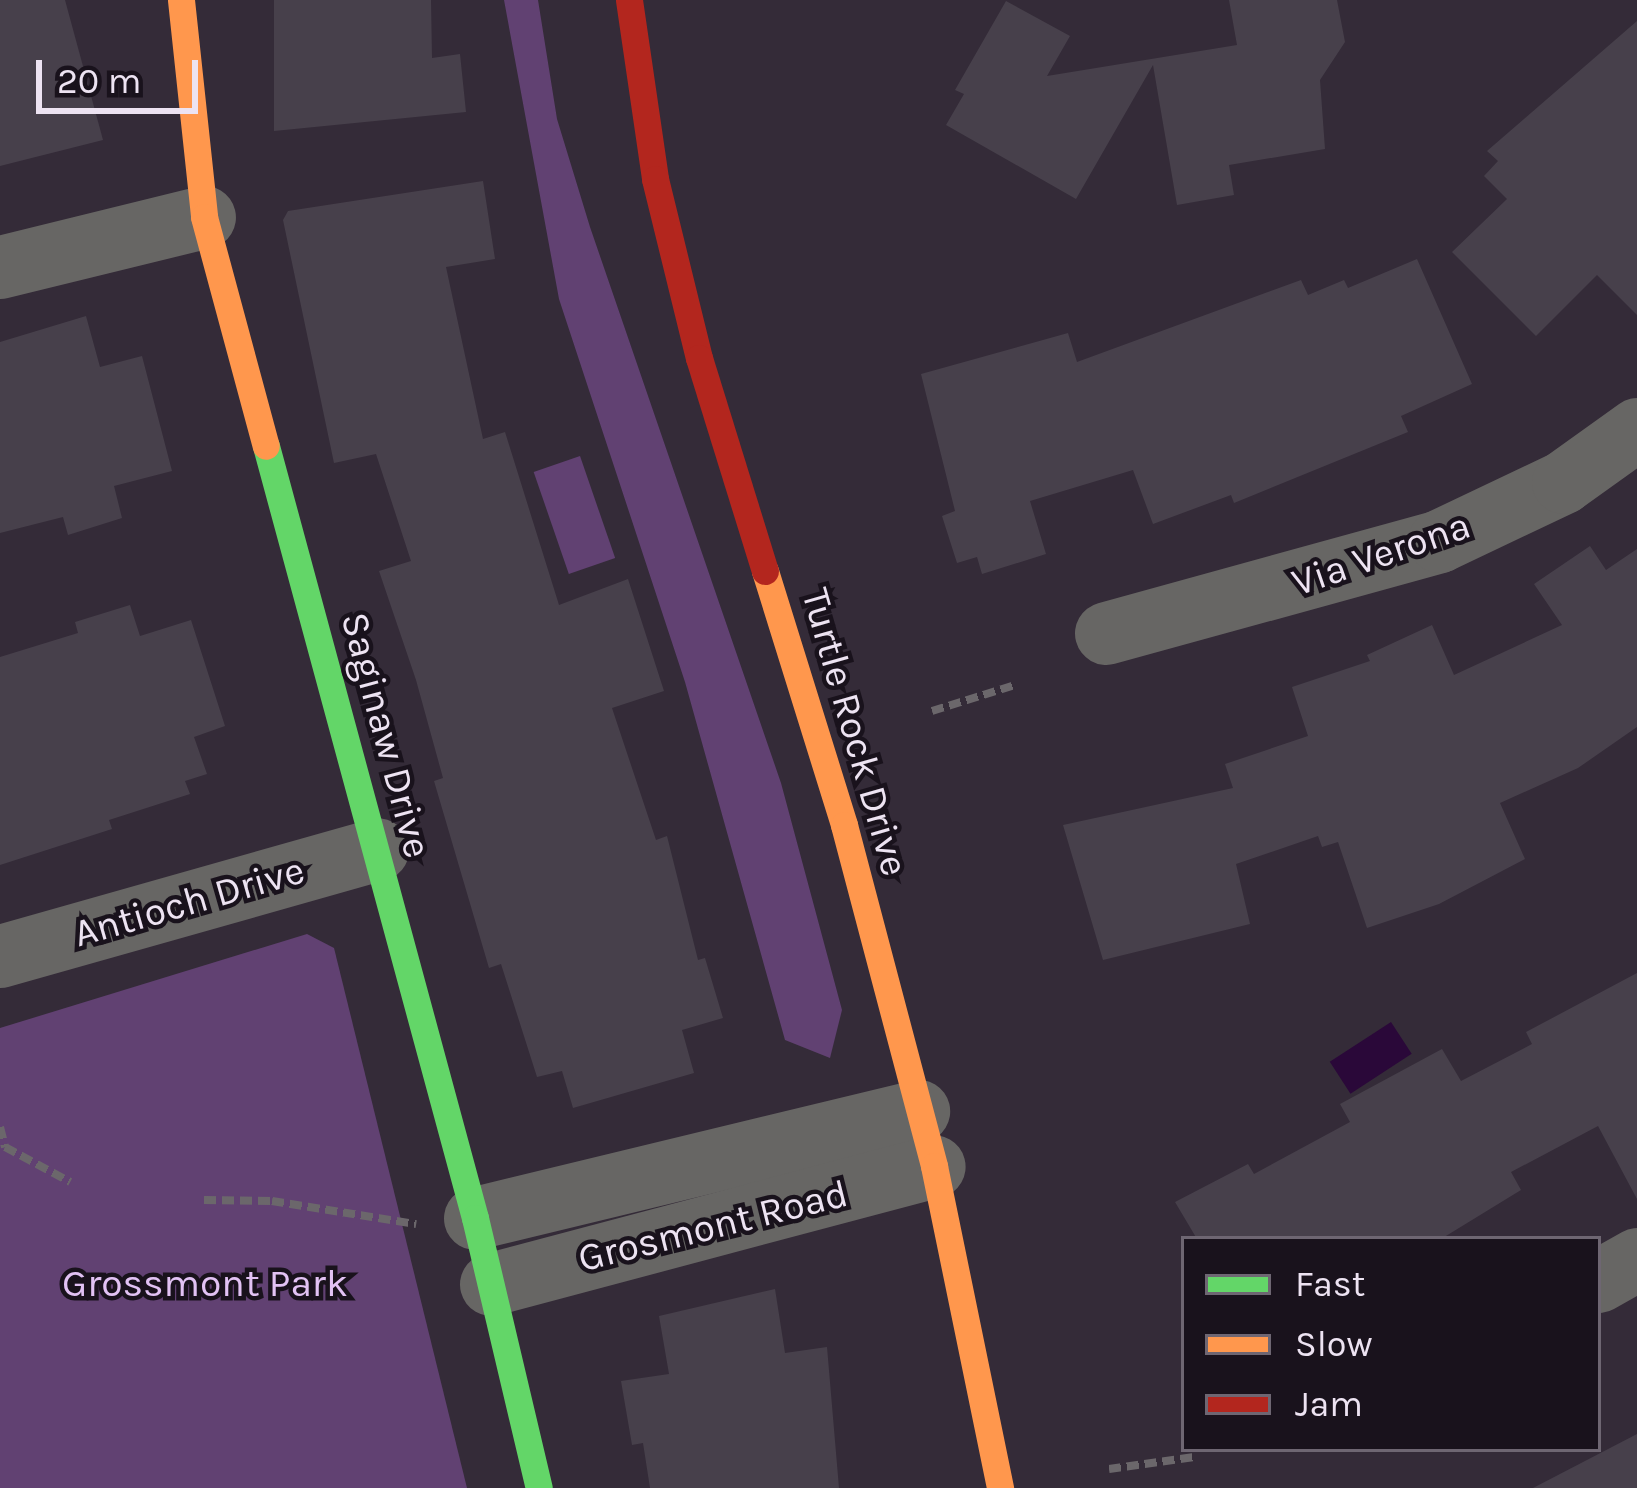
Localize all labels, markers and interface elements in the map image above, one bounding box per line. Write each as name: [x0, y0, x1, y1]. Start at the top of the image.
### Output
scale bar: [42, 36, 204, 110]
text: 20 m: [57, 60, 141, 102]
street label: Via Verona: [1286, 502, 1476, 606]
street label: Turtle Rock Drive: [792, 583, 918, 881]
street label: Saginaw Drive: [331, 607, 441, 863]
street label: Antioch Drive: [68, 847, 310, 957]
street label: Grosmont Road: [573, 1170, 853, 1282]
legend: [1181, 1236, 1601, 1452]
park label: Grossmont Park: [62, 1260, 348, 1306]
text: Fast: [1295, 1263, 1365, 1305]
text: Slow: [1295, 1323, 1373, 1365]
text: Jam: [1295, 1383, 1363, 1425]

